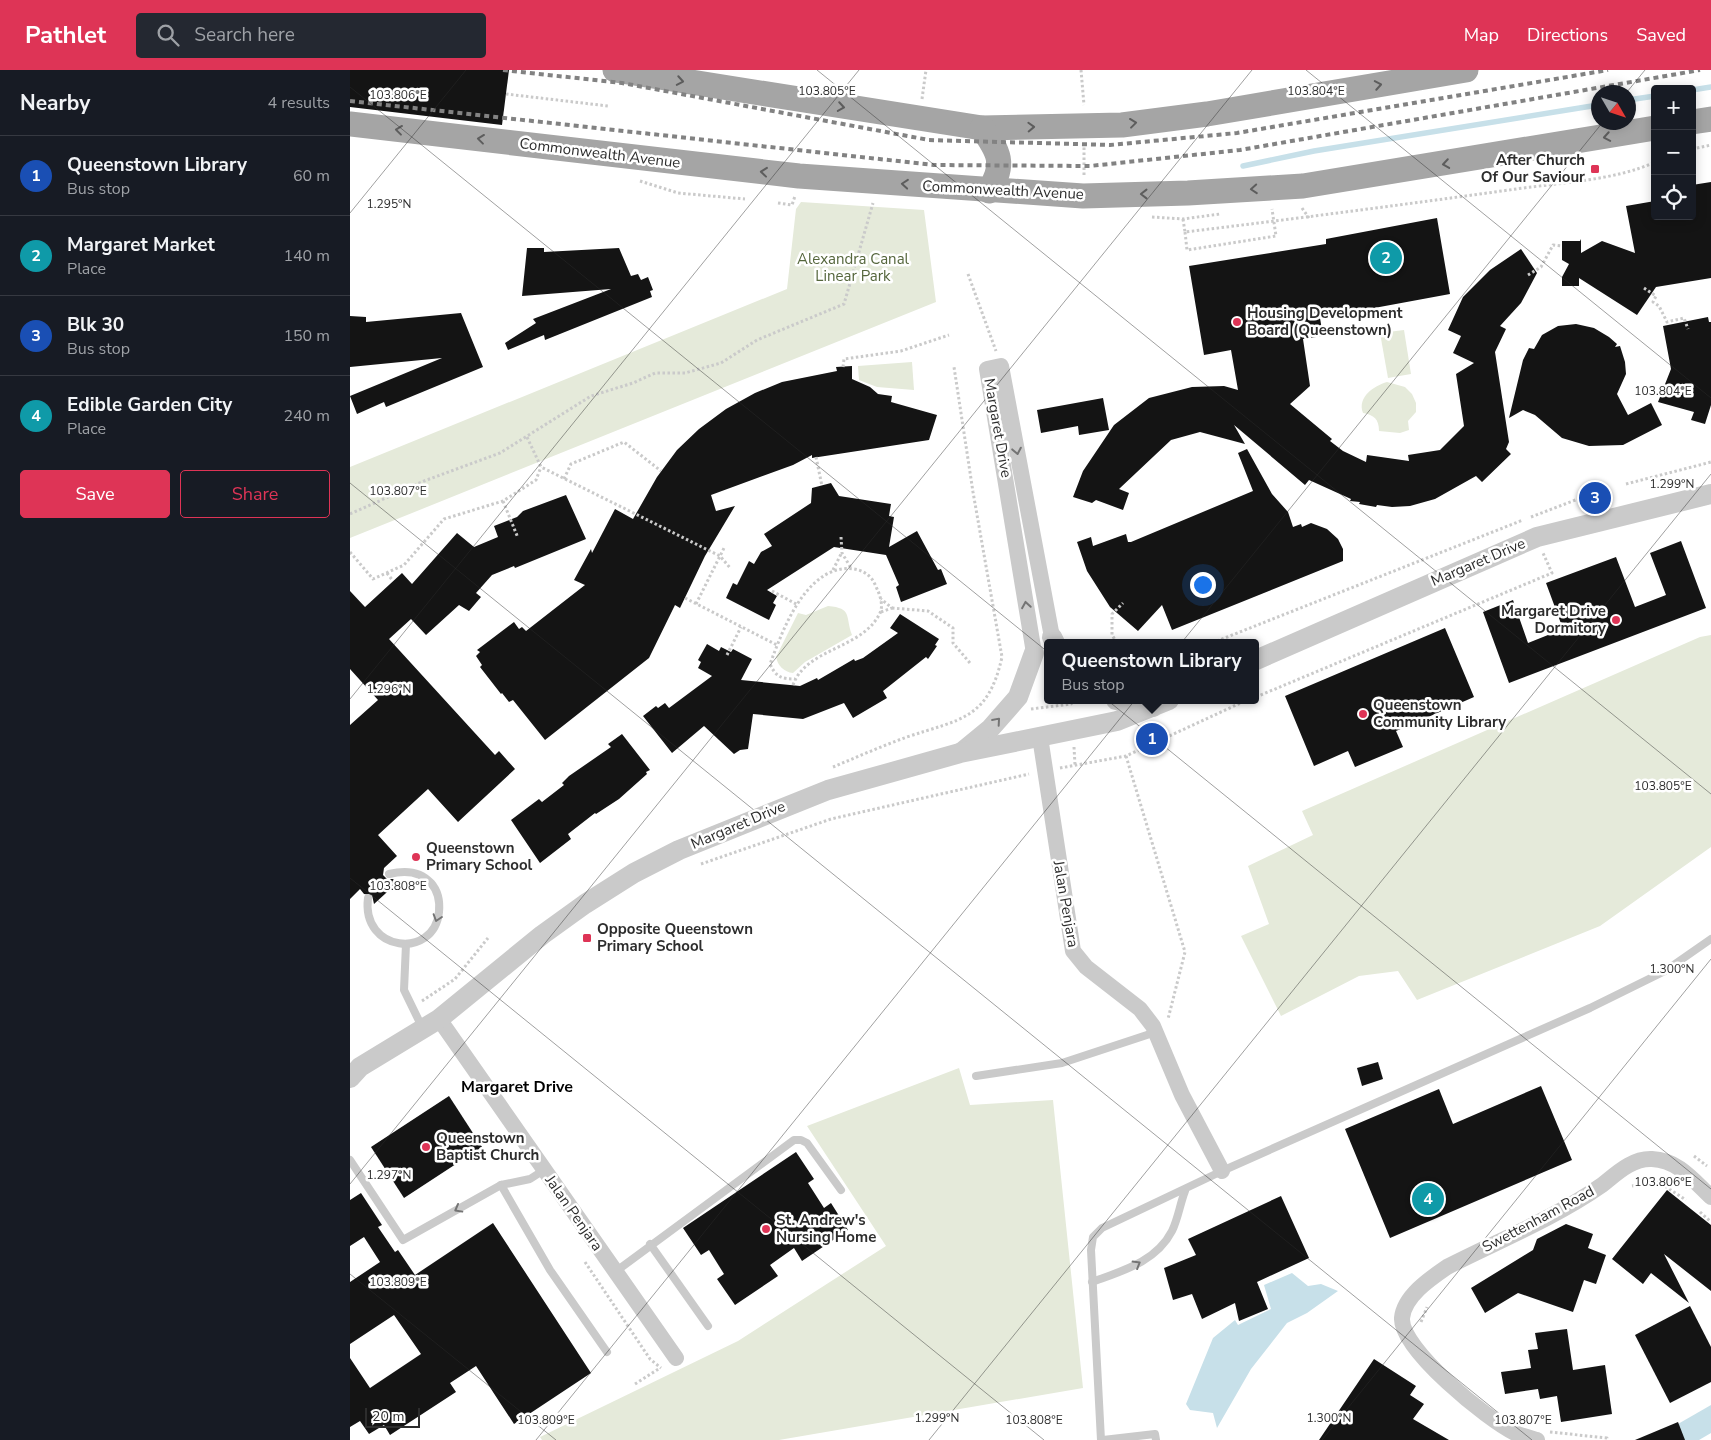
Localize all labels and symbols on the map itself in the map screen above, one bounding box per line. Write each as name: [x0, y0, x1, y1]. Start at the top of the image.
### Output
one-way arrow: [676, 76, 684, 86]
one-way arrow: [1374, 81, 1383, 91]
text: 103.805°E: [798, 83, 856, 99]
text: 103.804°E: [1287, 83, 1345, 99]
north arrow: [1591, 85, 1636, 130]
text: 103.806°E: [369, 87, 427, 103]
one-way arrow: [837, 101, 846, 111]
one-way arrow: [1130, 118, 1138, 129]
one-way arrow: [1027, 121, 1035, 132]
one-way arrow: [395, 125, 403, 136]
one-way arrow: [1602, 131, 1611, 141]
street label: Commonwealth Avenue: [518, 133, 682, 173]
one-way arrow: [476, 134, 484, 145]
place label: After Church Of Our Saviour: [1481, 150, 1585, 187]
one-way arrow: [1442, 158, 1451, 168]
marker: After Church Of Our Saviour: [1589, 163, 1601, 175]
one-way arrow: [760, 167, 768, 178]
street label: Commonwealth Avenue: [922, 176, 1084, 204]
one-way arrow: [901, 179, 909, 190]
one-way arrow: [1250, 184, 1258, 195]
one-way arrow: [1139, 189, 1147, 199]
text: 1.295°N: [367, 196, 411, 212]
pin: 2: [1370, 239, 1402, 277]
park label: Alexandra Canal Linear Park: [797, 249, 910, 286]
place label: Housing Development Board (Queenstown): [1247, 303, 1403, 340]
marker: Housing Development Board (Queenstown): [1231, 316, 1243, 328]
street label: Margaret Drive: [979, 377, 1017, 479]
text: 103.804°E: [1634, 383, 1692, 399]
one-way arrow: [1011, 447, 1021, 455]
text: 1.299°N: [1650, 476, 1694, 492]
pin: 3: [1579, 479, 1611, 517]
text: 103.807°E: [369, 483, 427, 499]
street label: Margaret Drive: [1428, 533, 1528, 591]
your location: [1190, 572, 1216, 598]
one-way arrow: [1021, 601, 1031, 610]
place label: Margaret Drive Dormitory: [1501, 601, 1606, 638]
marker: Margaret Drive Dormitory: [1610, 614, 1622, 626]
text: 1.296°N: [367, 681, 411, 697]
place label: Queenstown Community Library: [1373, 695, 1506, 732]
marker: Queenstown Community Library: [1357, 708, 1369, 720]
one-way arrow: [991, 718, 1000, 727]
pin: 1: [1136, 720, 1168, 758]
text: 103.805°E: [1634, 778, 1692, 794]
street label: Margaret Drive: [688, 796, 788, 854]
place label: Queenstown Primary School: [426, 838, 533, 875]
marker: Queenstown Primary School: [410, 851, 422, 863]
street label: Jalan Penjara: [1048, 858, 1083, 949]
text: 103.808°E: [369, 878, 427, 894]
one-way arrow: [432, 913, 442, 922]
place label: Opposite Queenstown Primary School: [597, 919, 753, 956]
marker: Opposite Queenstown Primary School: [581, 932, 593, 944]
text: 1.300°N: [1650, 961, 1694, 977]
district label: Margaret Drive: [461, 1076, 573, 1098]
place label: Queenstown Baptist Church: [436, 1128, 539, 1165]
marker: Queenstown Baptist Church: [420, 1141, 432, 1153]
text: 1.297°N: [367, 1167, 411, 1183]
street label: Jalan Penjara: [540, 1170, 607, 1255]
text: 103.806°E: [1634, 1174, 1692, 1190]
pin: 4: [1412, 1180, 1444, 1218]
street label: Swettenham Road: [1478, 1181, 1598, 1257]
one-way arrow: [455, 1202, 464, 1212]
place label: St. Andrew's Nursing Home: [776, 1210, 876, 1247]
marker: St. Andrew's Nursing Home: [760, 1223, 772, 1235]
one-way arrow: [1132, 1260, 1141, 1270]
text: 103.809°E: [369, 1274, 427, 1290]
scale bar: [365, 1405, 420, 1428]
text: 1.299°N: [915, 1410, 959, 1426]
text: 1.300°N: [1307, 1410, 1351, 1426]
text: 103.809°E: [517, 1412, 575, 1428]
text: 103.808°E: [1005, 1412, 1063, 1428]
text: 103.807°E: [1494, 1412, 1552, 1428]

